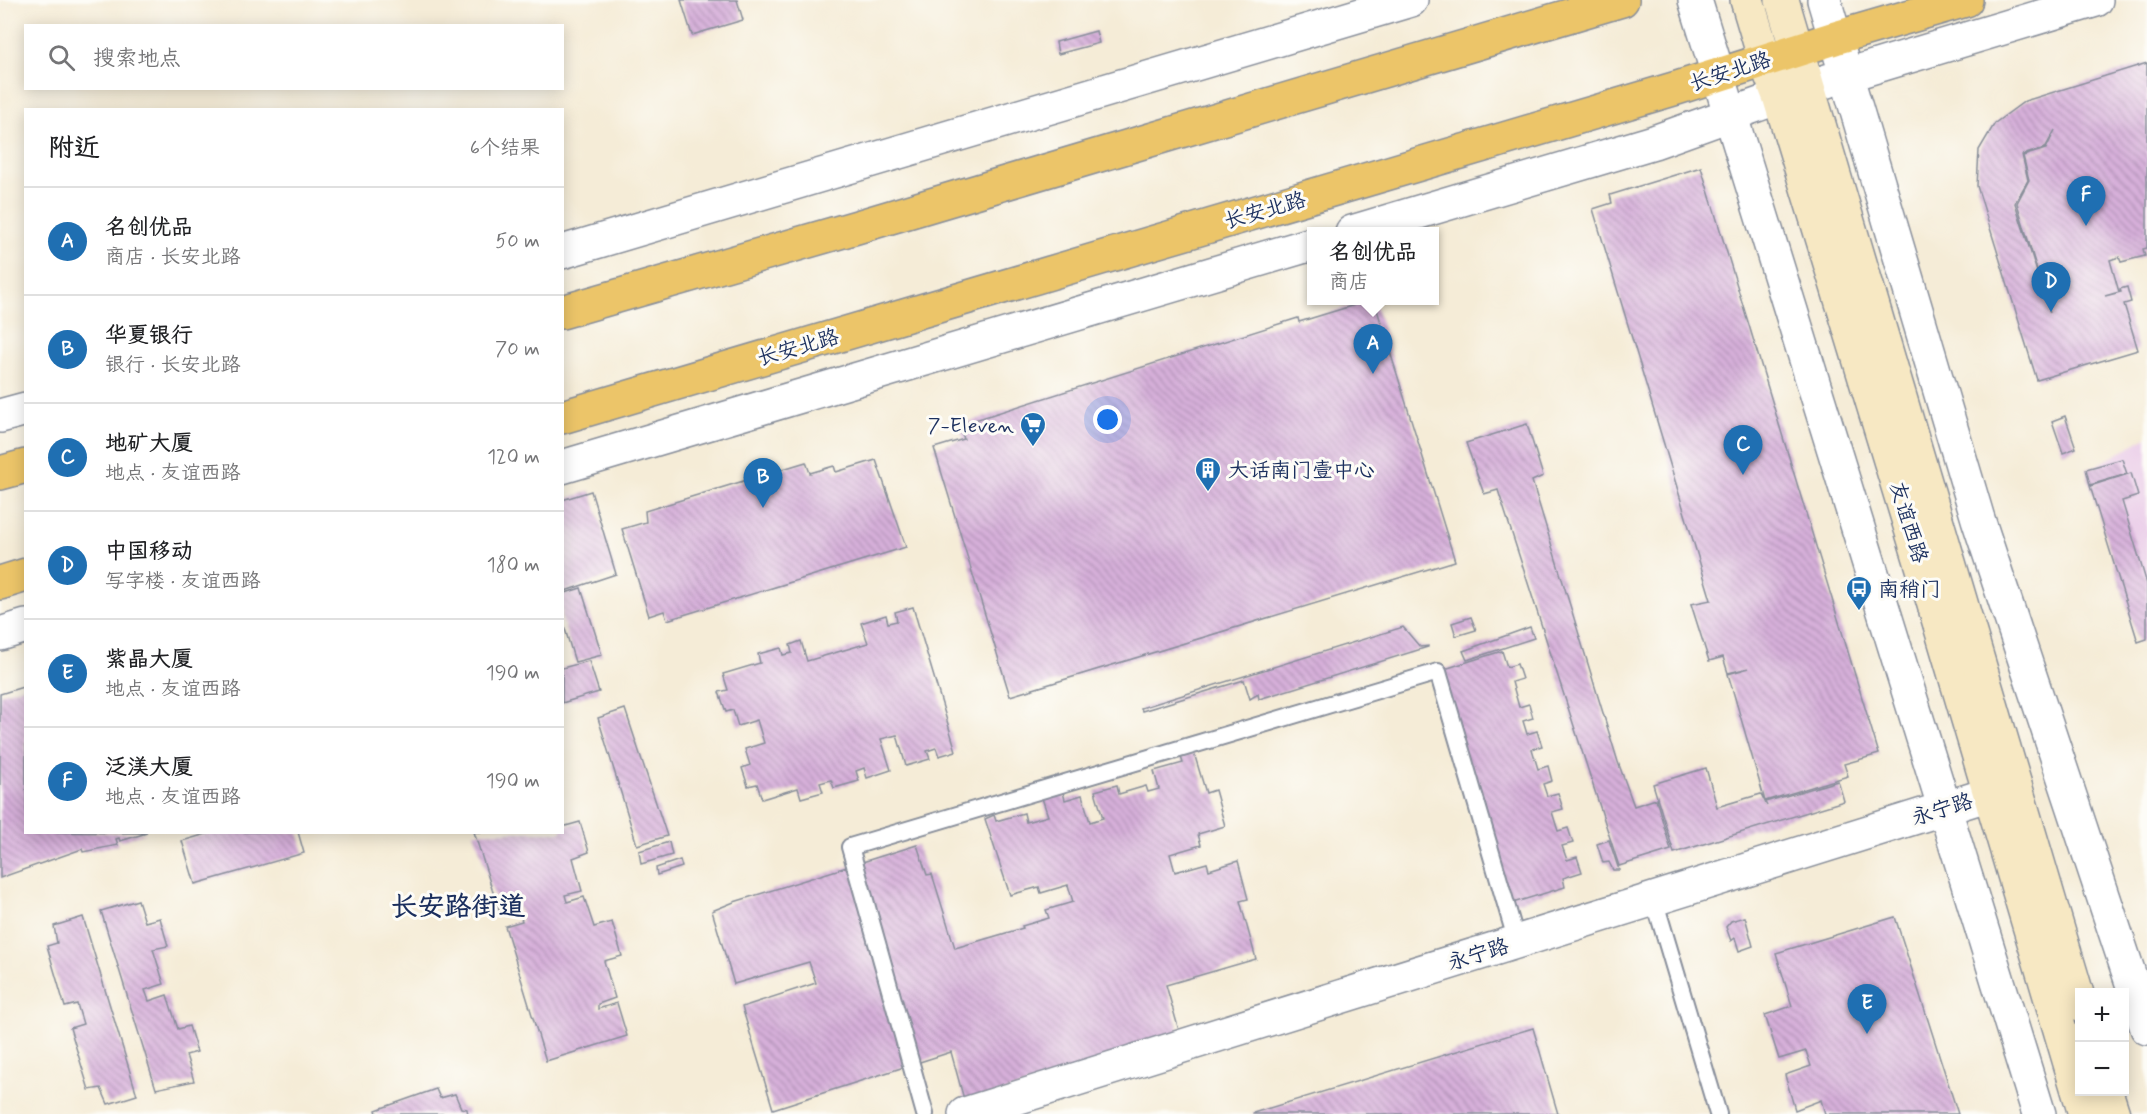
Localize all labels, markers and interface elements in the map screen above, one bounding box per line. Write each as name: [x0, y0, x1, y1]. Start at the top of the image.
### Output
search box: [24, 24, 564, 90]
icon: search: [45, 41, 78, 74]
text: 搜索地点: [93, 45, 181, 73]
street label: 长安北路: [1686, 46, 1775, 98]
text: 附近: [48, 132, 100, 166]
text: 6个结果: [470, 135, 540, 162]
pin: F: [2066, 176, 2106, 226]
street label: 长安北路: [1221, 186, 1310, 236]
text: 名创优品: [105, 214, 193, 242]
popup: [1307, 227, 1439, 305]
text: A: [61, 228, 74, 255]
text: 50 m: [495, 228, 540, 255]
text: 名创优品: [1329, 239, 1417, 267]
text: 商店 · 长安北路: [105, 244, 240, 271]
pin: D: [2032, 262, 2070, 312]
text: 商店: [1329, 269, 1369, 296]
text: 华夏银行: [105, 322, 193, 350]
street label: 长安北路: [754, 323, 843, 373]
pin: A: [1354, 324, 1392, 374]
text: B: [61, 336, 74, 363]
text: 70 m: [495, 336, 540, 363]
text: 银行 · 长安北路: [105, 352, 240, 379]
your location: [1093, 405, 1122, 434]
supermarket icon: 7-Eleven: [1018, 410, 1048, 448]
place label: 7-Eleven: [928, 412, 1015, 440]
pin: C: [1724, 426, 1762, 475]
text: 地矿大厦: [105, 430, 193, 458]
text: C: [60, 444, 75, 471]
text: 120 m: [487, 444, 540, 471]
building icon: 大话南门壹中心: [1193, 455, 1223, 493]
place label: 大话南门壹中心: [1228, 457, 1375, 485]
pin: B: [744, 458, 783, 508]
text: 地点 · 友谊西路: [105, 460, 240, 487]
street label: 友谊西路: [1882, 478, 1934, 567]
text: 中国移动: [105, 538, 193, 566]
text: D: [61, 552, 74, 579]
text: 180 m: [487, 552, 540, 579]
text: 写字楼 · 友谊西路: [105, 568, 260, 595]
bus stop icon: 南稍门: [1844, 574, 1874, 612]
place label: 南稍门: [1878, 576, 1941, 604]
text: 紫晶大厦: [105, 646, 193, 674]
text: E: [62, 660, 73, 687]
text: 190 m: [486, 660, 540, 687]
text: 地点 · 友谊西路: [105, 676, 240, 703]
text: 泛渼大厦: [105, 754, 193, 782]
text: F: [62, 768, 73, 795]
text: 190 m: [486, 768, 540, 795]
text: 地点 · 友谊西路: [105, 784, 240, 811]
street label: 永宁路: [1908, 787, 1977, 833]
district label: 长安路街道: [391, 890, 526, 925]
street label: 永宁路: [1444, 932, 1513, 978]
pin: E: [1848, 984, 1886, 1034]
map controls: [2075, 988, 2129, 1096]
button: +: [2075, 988, 2129, 1042]
button: −: [2075, 1042, 2129, 1096]

